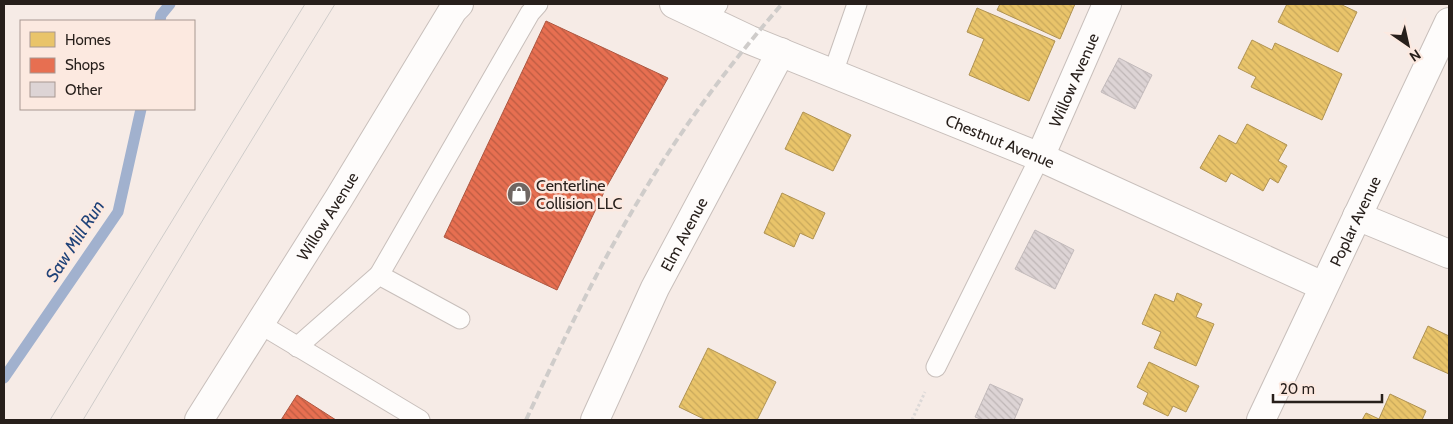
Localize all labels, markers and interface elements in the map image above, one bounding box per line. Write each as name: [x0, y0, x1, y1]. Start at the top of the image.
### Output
legend: [20, 20, 195, 110]
north arrow: [1383, 20, 1433, 70]
street label: Willow Avenue: [1045, 30, 1103, 130]
text: Homes: [65, 31, 111, 49]
text: N: [1406, 46, 1424, 66]
text: Shops: [65, 56, 105, 74]
text: Other: [65, 81, 102, 99]
street label: Chestnut Avenue: [943, 111, 1058, 172]
street label: Willow Avenue: [293, 169, 363, 264]
street label: Poplar Avenue: [1326, 173, 1385, 269]
place label: Centerline Collision LLC: [536, 176, 622, 213]
shop icon: Centerline Collision LLC: [506, 181, 532, 207]
street label: Elm Avenue: [657, 194, 712, 275]
water label: Saw Mill Run: [41, 196, 109, 286]
scale bar: [1273, 372, 1382, 404]
text: 20 m: [1280, 380, 1315, 398]

